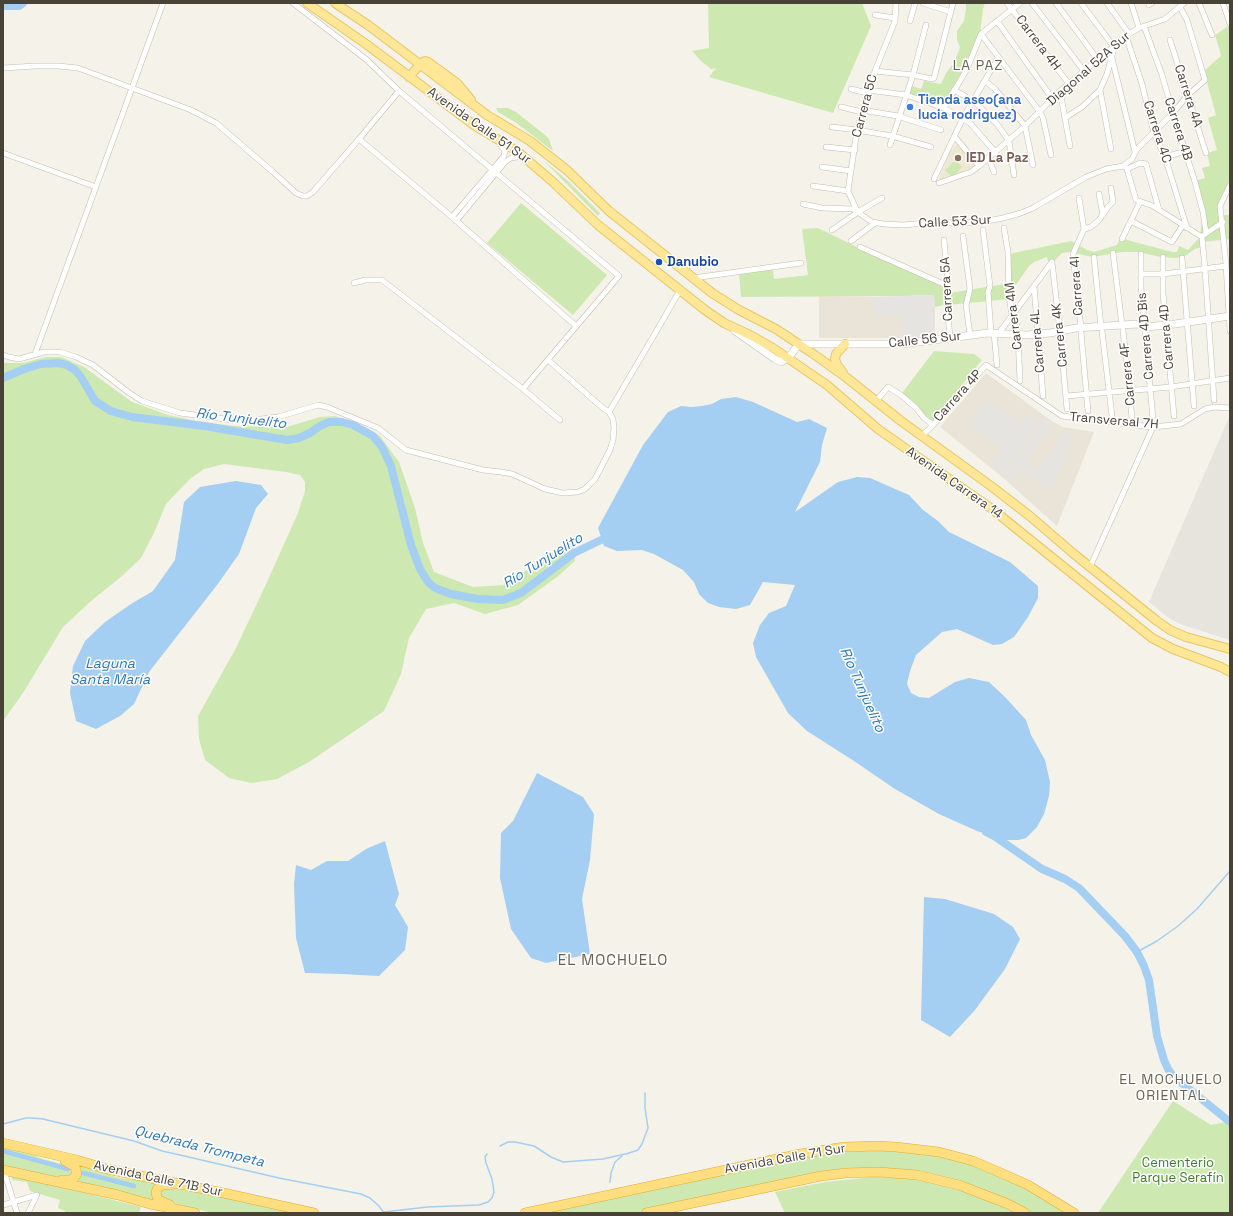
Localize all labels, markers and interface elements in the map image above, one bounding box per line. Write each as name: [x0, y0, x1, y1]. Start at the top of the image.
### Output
street label: Carrera 4H: [1012, 12, 1064, 74]
street label: Diagonal 52A Sur: [1044, 29, 1134, 109]
district label: LA PAZ: [953, 58, 1003, 74]
street label: Carrera 4A: [1171, 63, 1205, 129]
street label: Carrera 5C: [849, 73, 881, 139]
street label: Avenida Calle 51 Sur: [424, 84, 534, 168]
place label: Tienda aseo(ana lucia rodriguez): [918, 92, 1021, 123]
street label: Carrera 4B: [1160, 96, 1196, 162]
street label: Carrera 4C: [1140, 99, 1174, 165]
marker: Tienda aseo(ana lucia rodriguez): [905, 102, 915, 112]
place label: IED La Paz: [966, 150, 1028, 166]
marker: IED La Paz: [953, 153, 963, 163]
street label: Calle 53 Sur: [918, 212, 992, 232]
place label: Danubio: [667, 254, 719, 270]
street label: Carrera 5A: [938, 256, 956, 322]
street label: Carrera 4I: [1067, 256, 1087, 316]
marker: Danubio: [654, 257, 664, 267]
street label: Carrera 4M: [1002, 281, 1026, 351]
street label: Carrera 4D Bis: [1134, 292, 1158, 380]
street label: Carrera 4K: [1049, 302, 1071, 368]
street label: Carrera 4D: [1156, 304, 1178, 370]
street label: Carrera 4L: [1027, 309, 1049, 373]
street label: Calle 56 Sur: [888, 328, 962, 352]
street label: Carrera 4F: [1117, 341, 1139, 407]
street label: Carrera 4P: [931, 367, 985, 425]
water label: Río Tunjuelito: [195, 405, 287, 433]
street label: Transversal 7H: [1069, 409, 1159, 433]
street label: Avenida Carrera 14: [902, 444, 1006, 522]
water label: Río Tunjuelito: [500, 530, 586, 592]
water label: Río Tunjuelito: [836, 645, 888, 735]
water label: Laguna Santa María: [70, 656, 150, 688]
district label: EL MOCHUELO: [558, 952, 668, 970]
district label: EL MOCHUELO ORIENTAL: [1119, 1072, 1223, 1104]
water label: Quebrada Trompeta: [132, 1123, 266, 1171]
street label: Avenida Calle 71 Sur: [723, 1141, 847, 1177]
park label: Cementerio Parque Serafín: [1132, 1155, 1224, 1186]
street label: Avenida Calle 71B Sur: [92, 1158, 224, 1200]

